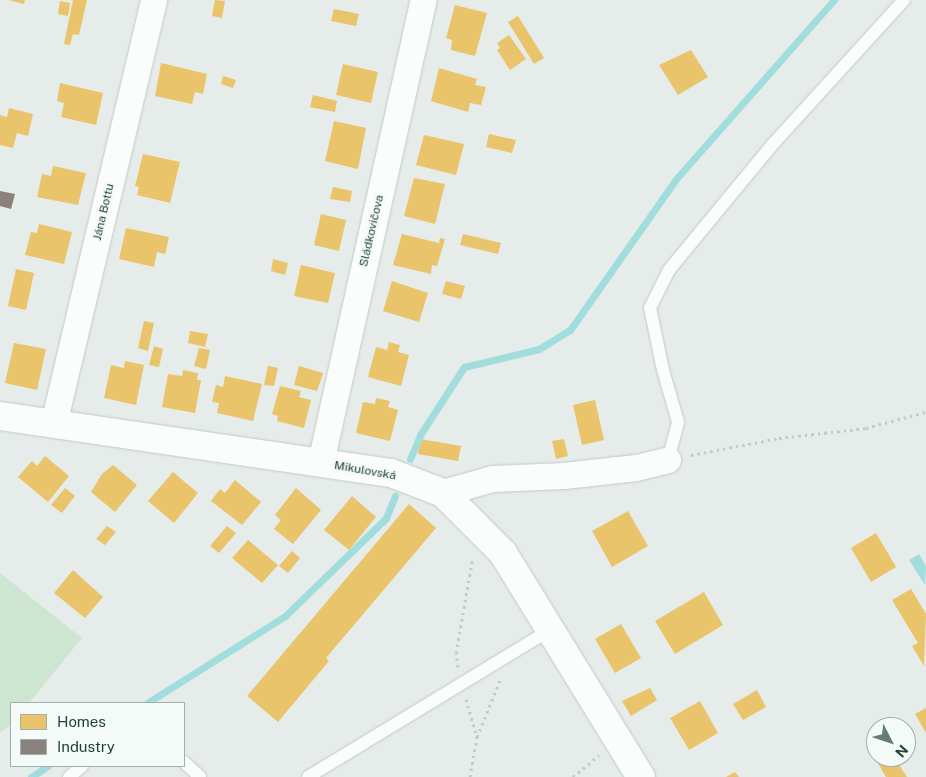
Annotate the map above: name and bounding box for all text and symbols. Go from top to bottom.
street label: Jána Bottu [90,182,118,242]
street label: Sládkovičova [357,194,387,268]
street label: Mikulovská [333,458,397,484]
legend [10,702,185,767]
text: Homes [57,713,106,730]
north arrow [866,717,916,767]
text: Industry [57,738,115,755]
text: N [892,742,911,761]

